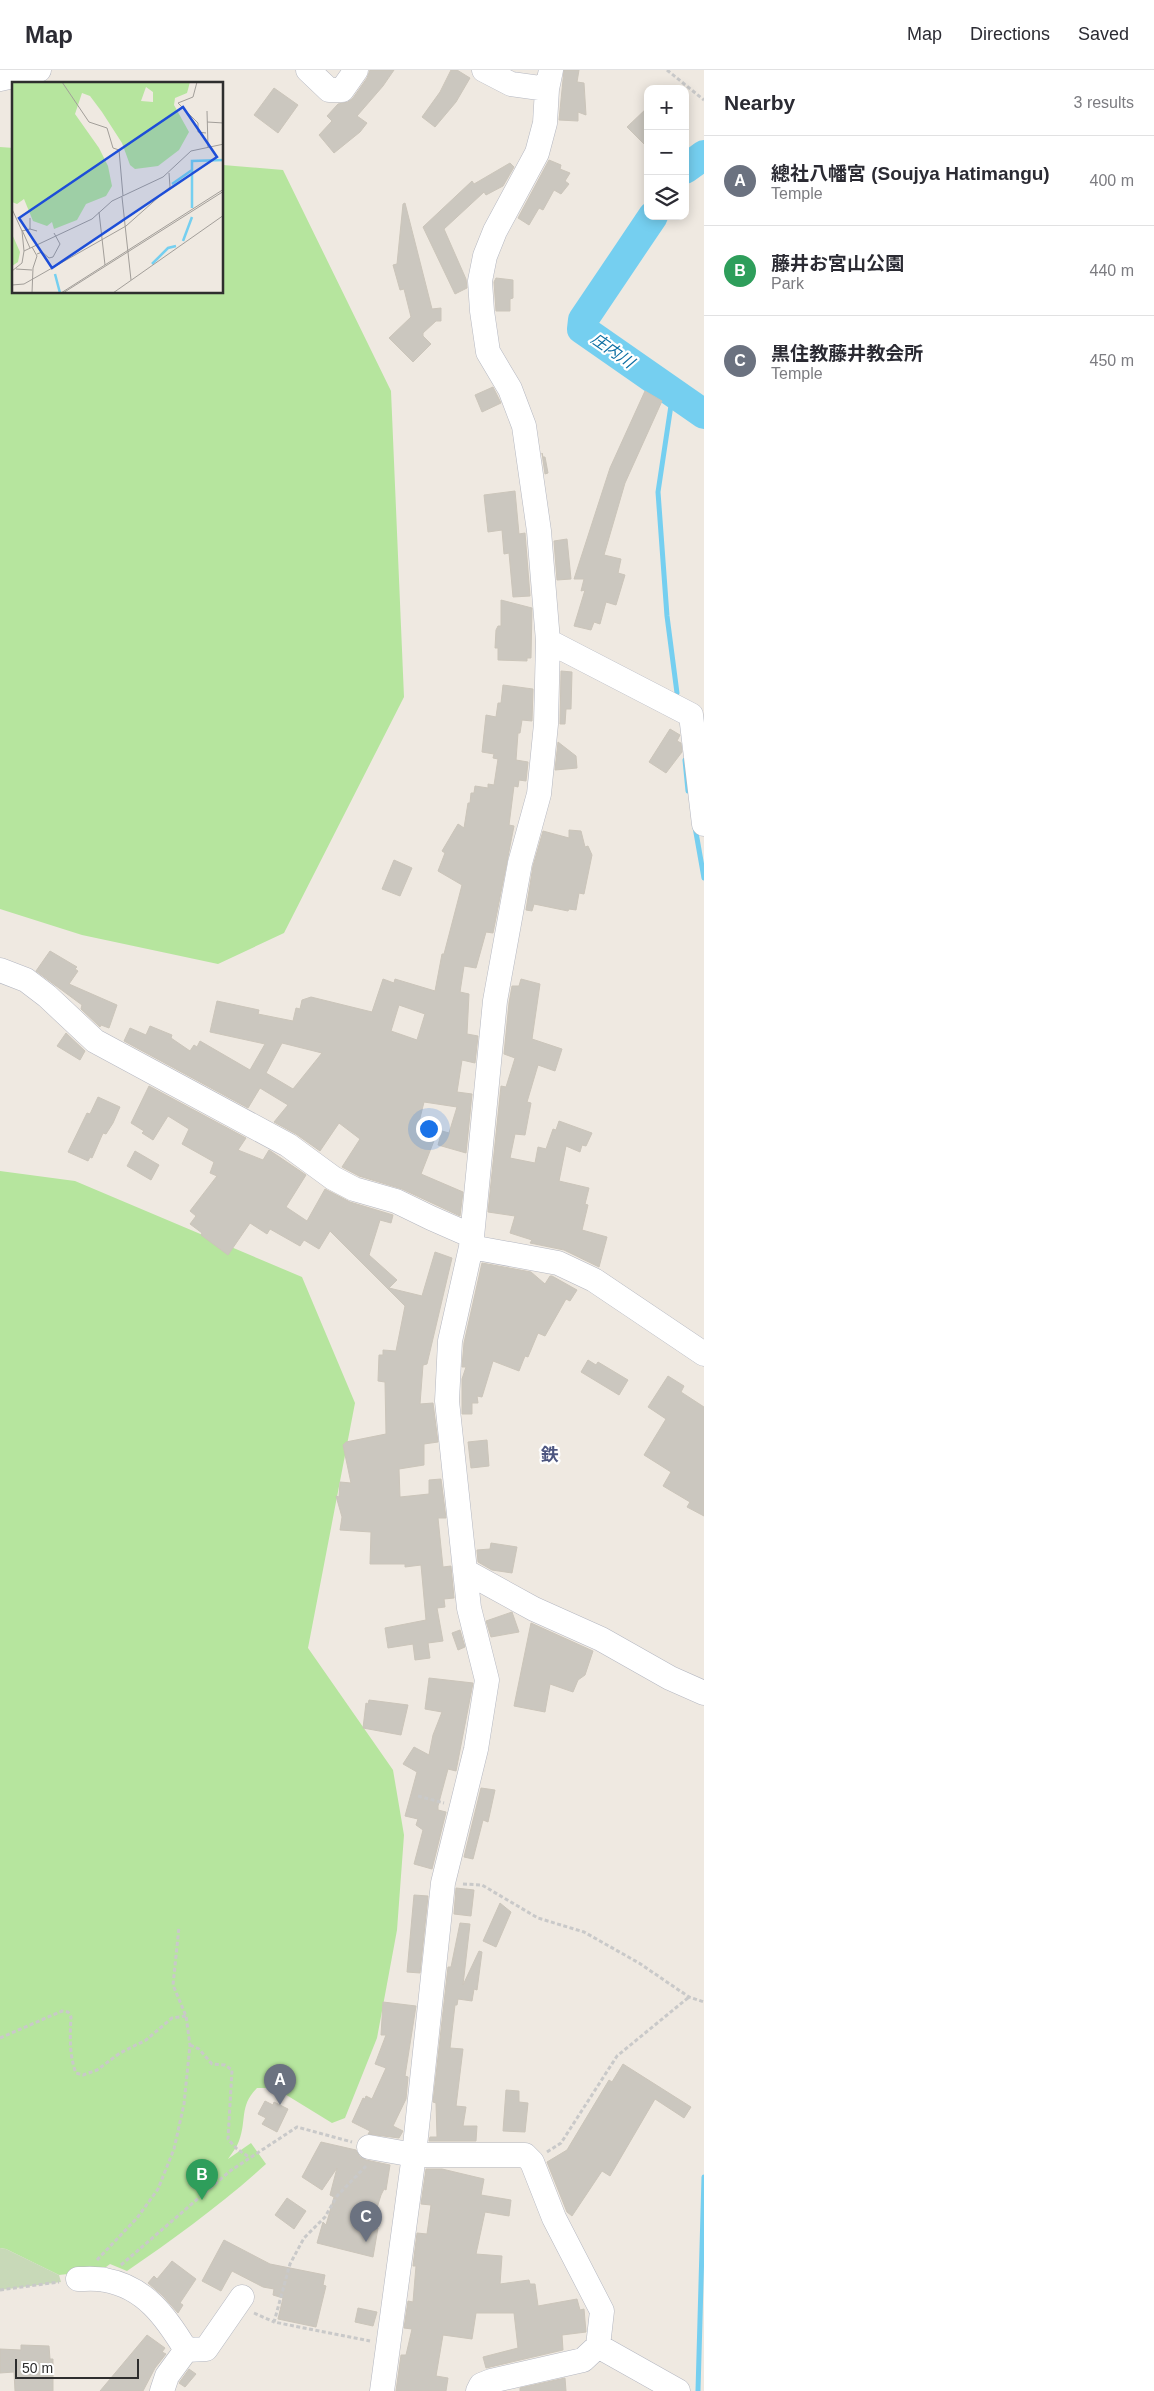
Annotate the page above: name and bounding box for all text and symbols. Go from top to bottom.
text: Map [25,21,73,48]
text: Map [907,24,942,44]
text: Directions [970,24,1050,44]
text: Saved [1078,24,1129,44]
inset map [12,82,224,294]
map controls [644,85,689,220]
button: + [644,85,689,130]
text: Nearby [724,91,795,114]
text: 3 results [1074,94,1134,111]
button: − [644,130,689,175]
text: 總社八幡宮 (Soujya Hatimangu) [771,163,1050,184]
text: A [734,172,746,189]
text: 400 m [1090,172,1134,189]
button: layers [644,175,689,220]
text: Temple [771,185,823,202]
text: 藤井お宮山公園 [771,253,904,274]
text: B [734,262,746,279]
text: 440 m [1090,262,1134,279]
text: Park [771,275,804,292]
water label: 庄内川 [588,330,639,372]
text: 黒住教藤井教会所 [771,343,923,364]
text: C [734,352,746,369]
text: 450 m [1090,352,1134,369]
text: Temple [771,365,823,382]
your location [416,1116,442,1142]
district label: 鉄 [540,1445,559,1465]
pin: A [264,2064,296,2105]
pin: B [186,2159,218,2200]
pin: C [350,2201,382,2242]
scale bar [15,2356,139,2379]
text: 50 m [22,2360,53,2376]

